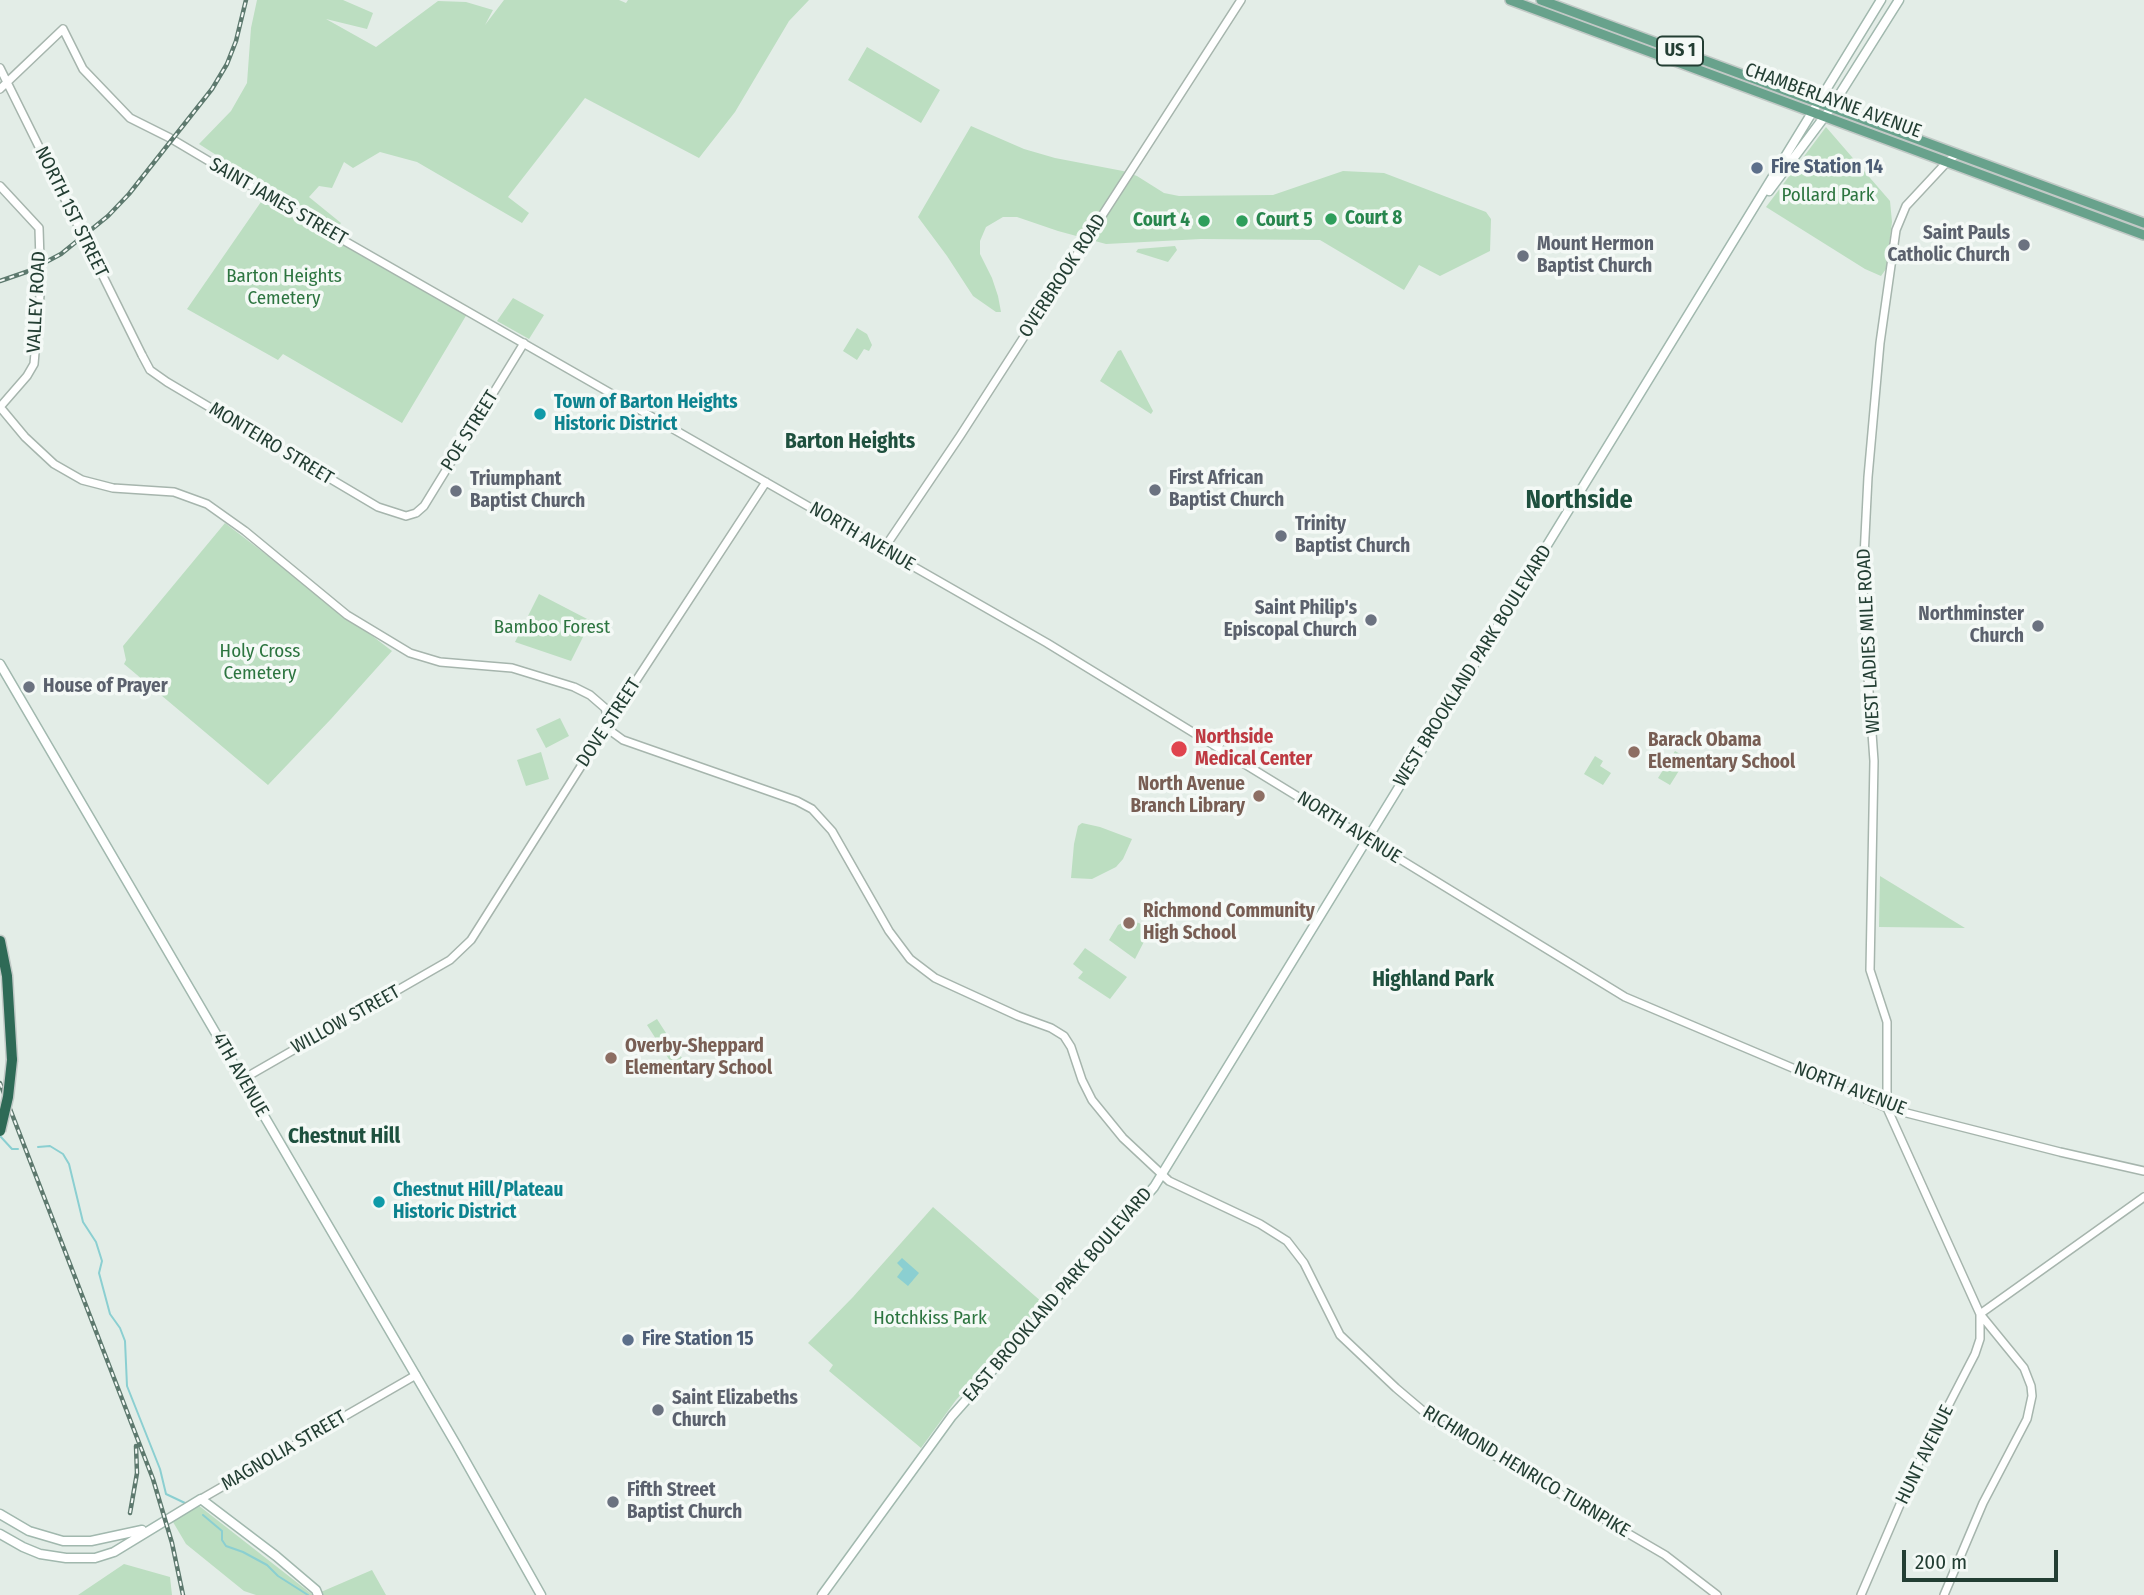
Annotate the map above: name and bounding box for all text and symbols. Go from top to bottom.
road number: US 1 [1657,36,1703,66]
street label: CHAMBERLAYNE AVENUE [1742,58,1924,144]
street label: NORTH 1ST STREET [29,143,113,281]
street label: SAINT JAMES STREET [205,153,351,251]
place label: Fire Station 14 [1771,157,1883,179]
marker: Fire Station 14 [1749,160,1765,176]
park label: Pollard Park [1781,185,1875,207]
place label: Court 8 [1345,208,1402,230]
street label: OVERBROOK ROAD [1015,210,1111,342]
place label: Court 4 [1133,210,1190,232]
place label: Court 5 [1256,210,1313,232]
marker: Court 8 [1323,211,1339,227]
marker: Court 4 [1196,213,1212,229]
marker: Court 5 [1234,213,1250,229]
place label: Saint Pauls Catholic Church [1887,223,2010,267]
place label: Mount Hermon Baptist Church [1537,234,1654,278]
marker: Saint Pauls Catholic Church [2016,237,2032,253]
marker: Mount Hermon Baptist Church [1515,248,1531,264]
street label: VALLEY ROAD [23,251,51,353]
park label: Barton Heights Cemetery [226,266,342,310]
street label: POE STREET [436,387,504,475]
place label: Town of Barton Heights Historic District [554,392,738,436]
street label: MONTEIRO STREET [205,398,337,490]
marker: Town of Barton Heights Historic District [532,406,548,422]
district label: Barton Heights [785,429,915,455]
place label: First African Baptist Church [1169,468,1284,512]
place label: Triumphant Baptist Church [470,469,585,513]
marker: First African Baptist Church [1147,482,1163,498]
marker: Triumphant Baptist Church [448,483,464,499]
district label: Northside [1525,485,1633,517]
street label: NORTH AVENUE [805,498,919,576]
place label: Trinity Baptist Church [1295,514,1410,558]
marker: Trinity Baptist Church [1273,528,1289,544]
street label: WEST BROOKLAND PARK BOULEVARD [1389,541,1557,791]
street label: WEST LADIES MILE ROAD [1853,548,1885,734]
place label: Saint Philip's Episcopal Church [1224,598,1357,642]
place label: Northminster Church [1918,604,2024,648]
marker: Saint Philip's Episcopal Church [1363,612,1379,628]
park label: Bamboo Forest [494,617,610,639]
marker: Northminster Church [2030,618,2046,634]
park label: Holy Cross Cemetery [220,641,300,685]
street label: DOVE STREET [572,675,646,771]
place label: House of Prayer [43,676,168,698]
marker: House of Prayer [21,679,37,695]
place label: Northside Medical Center [1195,727,1312,771]
place label: Barack Obama Elementary School [1648,730,1795,774]
marker: Northside Medical Center [1169,739,1189,759]
marker: Barack Obama Elementary School [1626,744,1642,760]
place label: North Avenue Branch Library [1130,774,1245,818]
street label: NORTH AVENUE [1293,787,1405,869]
marker: North Avenue Branch Library [1251,788,1267,804]
place label: Richmond Community High School [1143,901,1315,945]
marker: Richmond Community High School [1121,915,1137,931]
district label: Highland Park [1372,967,1494,993]
street label: WILLOW STREET [288,981,404,1059]
street label: 4TH AVENUE [207,1029,273,1121]
place label: Overby-Sheppard Elementary School [625,1036,772,1080]
marker: Overby-Sheppard Elementary School [603,1050,619,1066]
street label: NORTH AVENUE [1791,1057,1909,1121]
district label: Chestnut Hill [288,1124,400,1150]
place label: Chestnut Hill/Plateau Historic District [393,1180,563,1224]
street label: EAST BROOKLAND PARK BOULEVARD [959,1183,1157,1407]
marker: Chestnut Hill/Plateau Historic District [371,1194,387,1210]
park label: Hotchkiss Park [873,1308,987,1330]
place label: Fire Station 15 [642,1329,754,1351]
marker: Fire Station 15 [620,1332,636,1348]
place label: Saint Elizabeths Church [672,1388,798,1432]
street label: RICHMOND HENRICO TURNPIKE [1418,1401,1634,1543]
marker: Saint Elizabeths Church [650,1402,666,1418]
street label: HUNT AVENUE [1891,1402,1959,1508]
street label: MAGNOLIA STREET [218,1406,350,1496]
place label: Fifth Street Baptist Church [627,1480,742,1524]
marker: Fifth Street Baptist Church [605,1494,621,1510]
scale bar [1906,1536,2062,1580]
text: 200 m [1915,1549,1967,1575]

